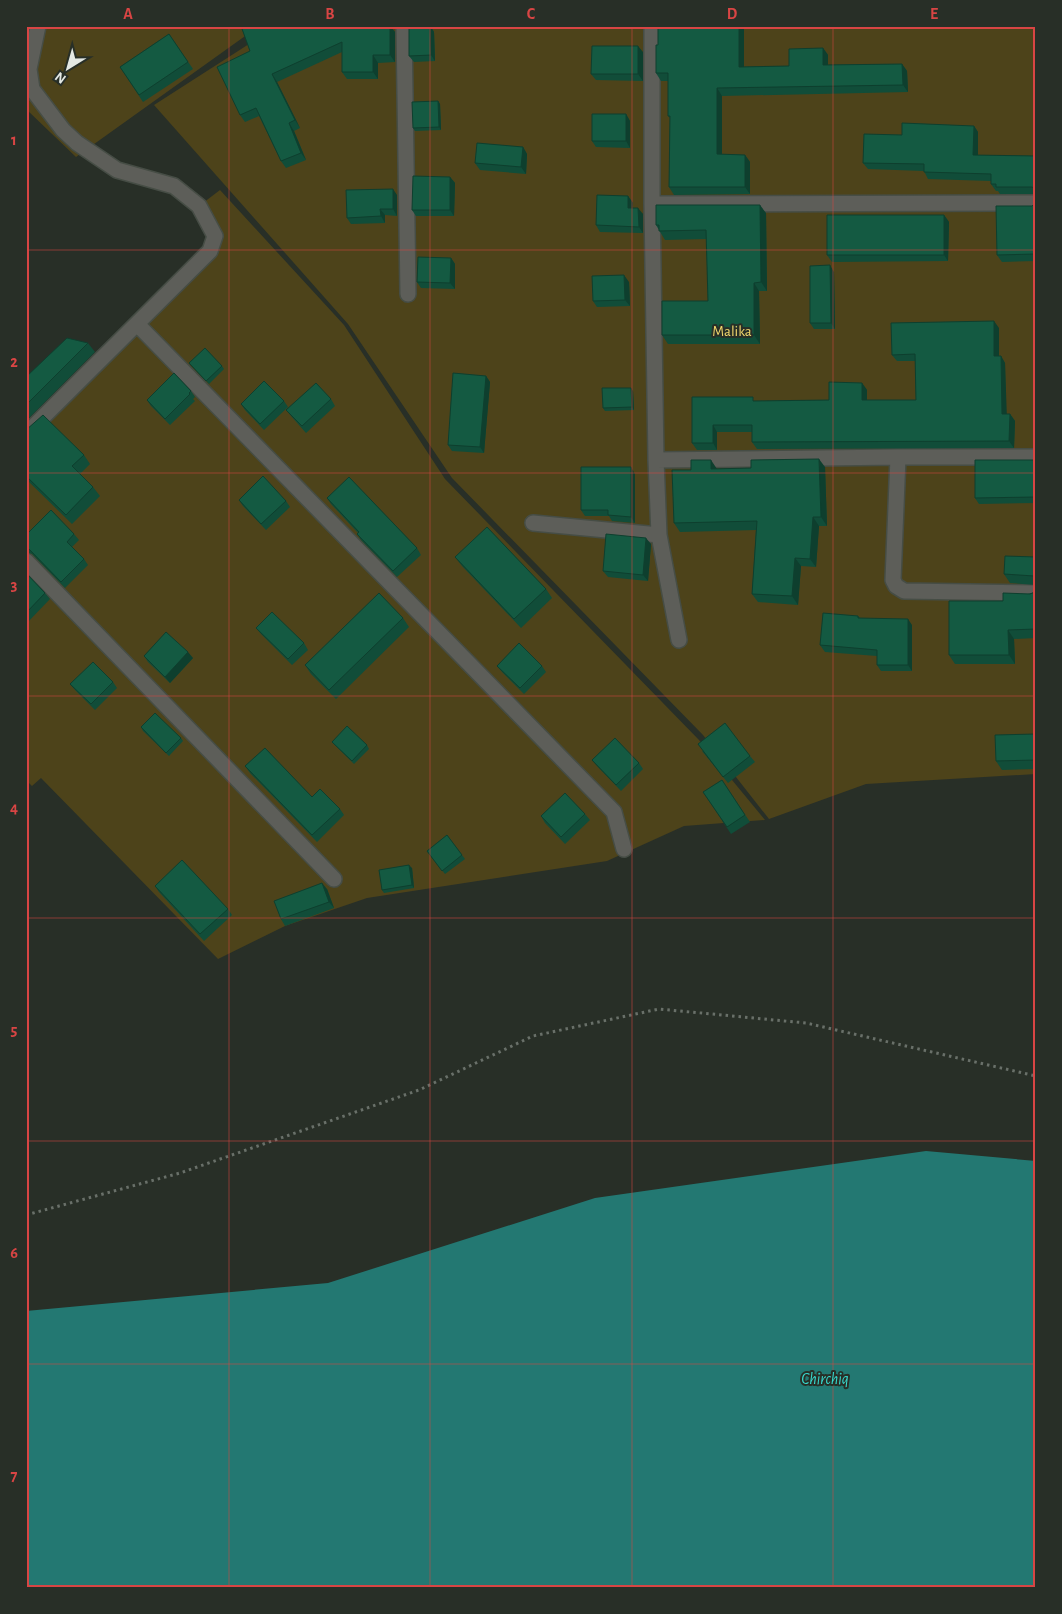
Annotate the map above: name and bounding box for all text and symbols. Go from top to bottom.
text: A [123,6,133,22]
text: B [325,6,335,22]
text: C [527,6,536,22]
text: D [727,6,738,22]
text: E [930,6,938,22]
north arrow [42,42,92,92]
text: N [53,69,69,86]
text: 1 [11,132,17,148]
park label: Malika [712,324,752,339]
text: 2 [10,354,18,370]
text: 3 [11,577,18,593]
text: 4 [10,800,18,816]
text: 5 [11,1022,18,1038]
text: 6 [10,1245,18,1261]
water label: Chirchiq [801,1371,849,1388]
text: 7 [11,1468,18,1484]

